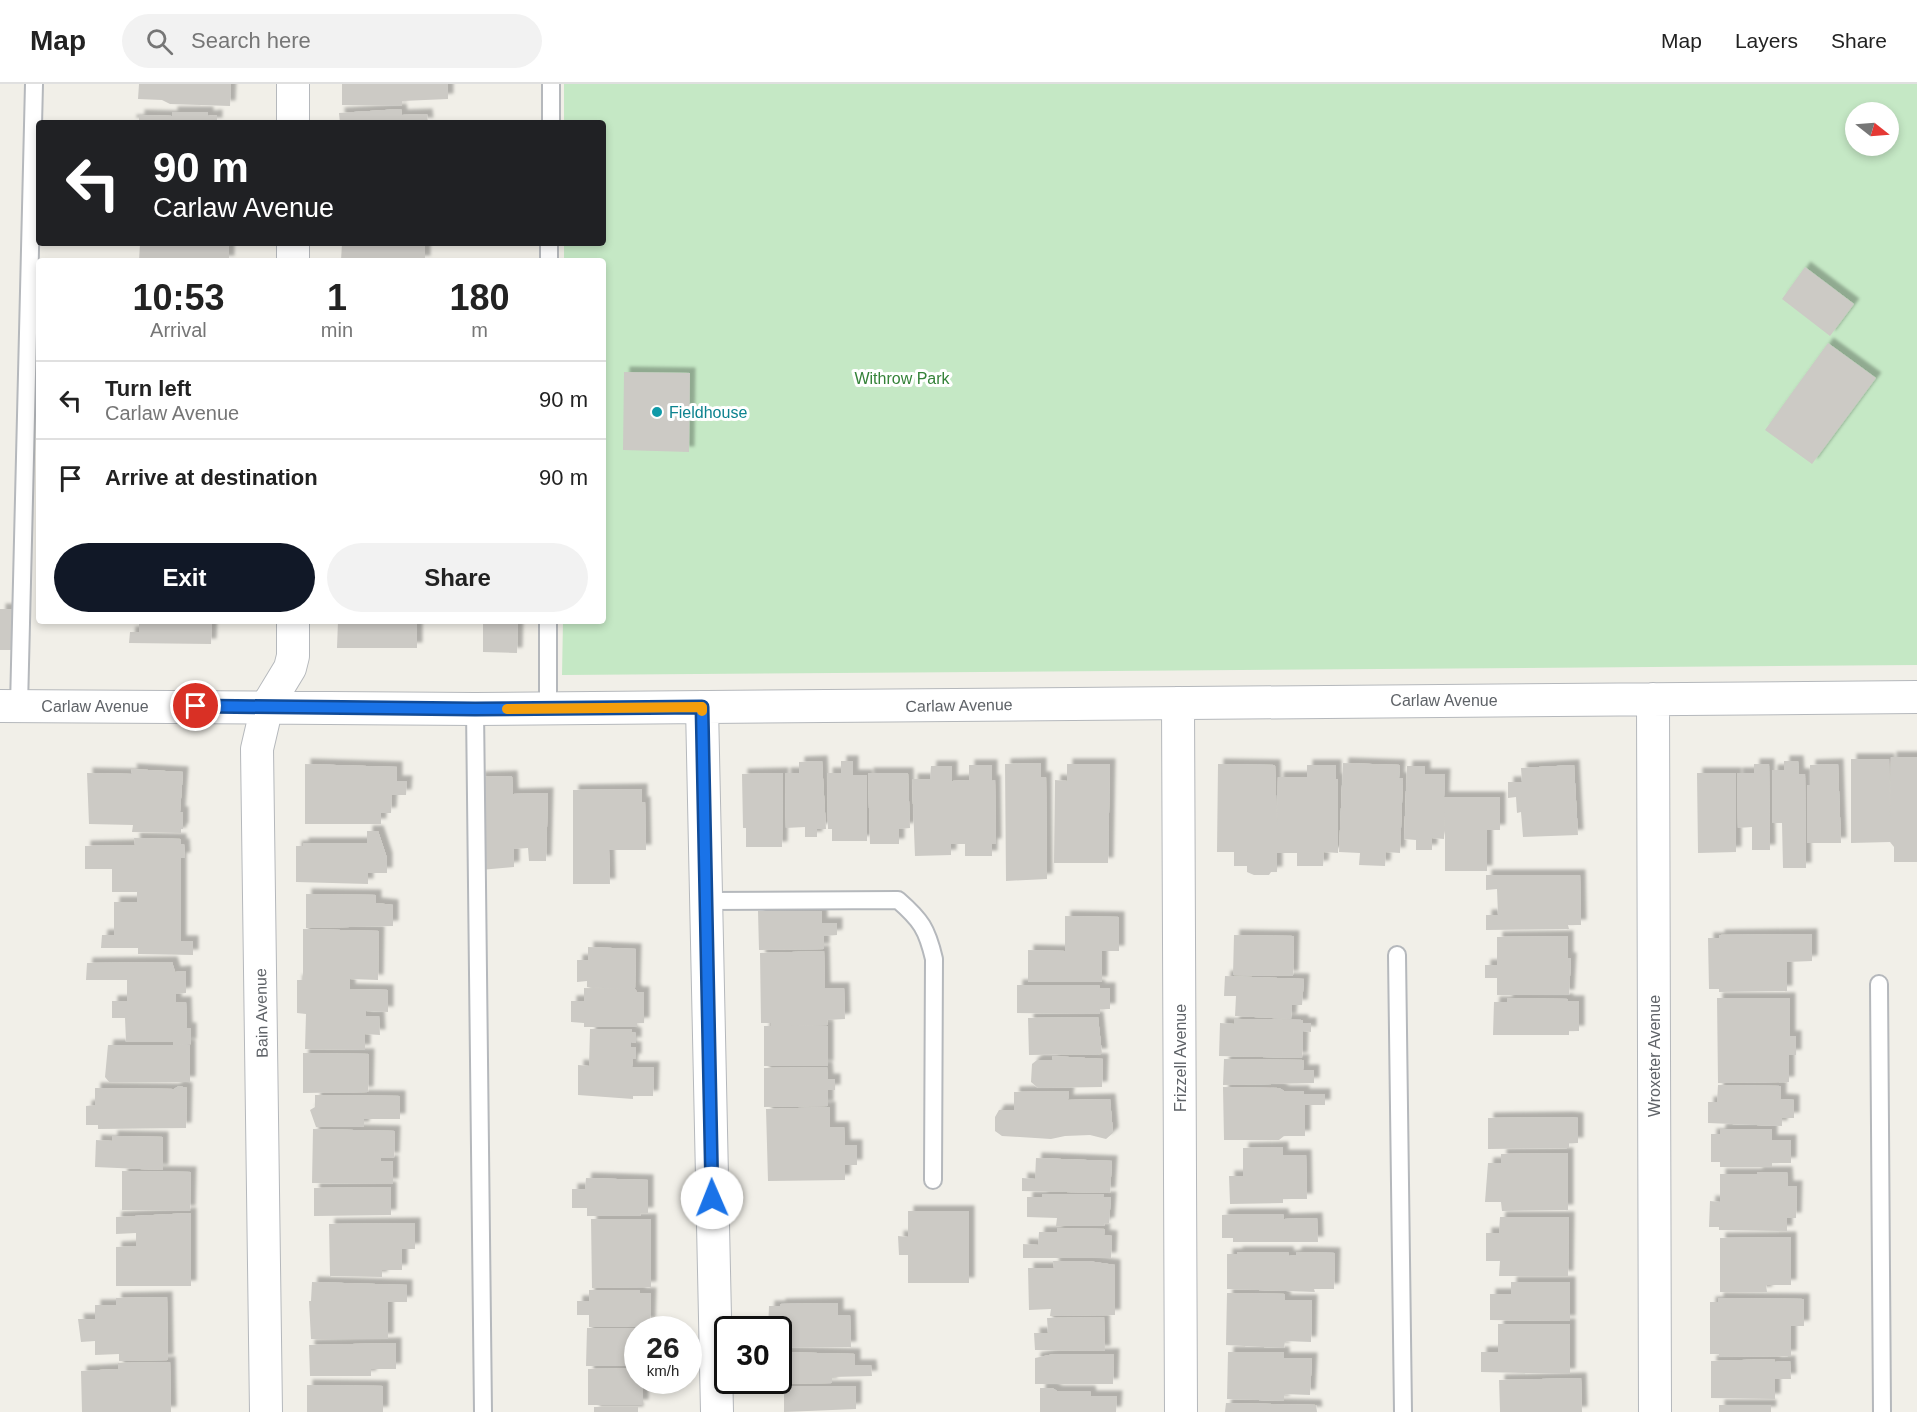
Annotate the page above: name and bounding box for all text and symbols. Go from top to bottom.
search box [122,14,542,68]
text: Map [30,25,86,56]
icon: search [143,25,176,58]
text: Search here [191,28,311,53]
text: Map [1661,29,1702,52]
text: Layers [1735,29,1798,52]
text: Share [1831,29,1887,52]
north arrow [1845,102,1899,156]
map controls [1845,102,1899,156]
icon: left [54,144,132,222]
text: 90 m [153,144,249,191]
text: Carlaw Avenue [153,193,334,223]
text: 10:53 [132,277,224,318]
text: 1 [327,277,347,318]
text: 180 [449,277,510,318]
text: Arrival [150,319,207,341]
text: min [321,319,353,341]
text: m [471,319,488,341]
park label: Withrow Park [854,370,951,387]
text: Turn left [105,376,191,401]
icon: left [54,384,87,417]
text: 90 m [539,387,588,412]
text: Carlaw Avenue [105,402,239,424]
place label: Fieldhouse [669,404,747,421]
marker: Fieldhouse [650,405,664,419]
icon: arrive [54,462,87,495]
text: Arrive at destination [105,465,318,490]
text: 90 m [539,465,588,490]
button: Exit [54,543,315,612]
button: Share [327,543,588,612]
pin [170,680,221,731]
icon: arrive [179,689,212,722]
street label: Carlaw Avenue [1390,692,1498,709]
street label: Carlaw Avenue [905,696,1013,715]
street label: Carlaw Avenue [41,698,149,715]
street label: Bain Avenue [252,968,271,1058]
street label: Wroxeter Avenue [1646,995,1663,1117]
street label: Frizzell Avenue [1172,1004,1189,1112]
position arrow [680,1166,744,1230]
speed limit sign: 30 [714,1316,792,1394]
text: 26 [646,1331,680,1364]
text: km/h [647,1362,679,1379]

